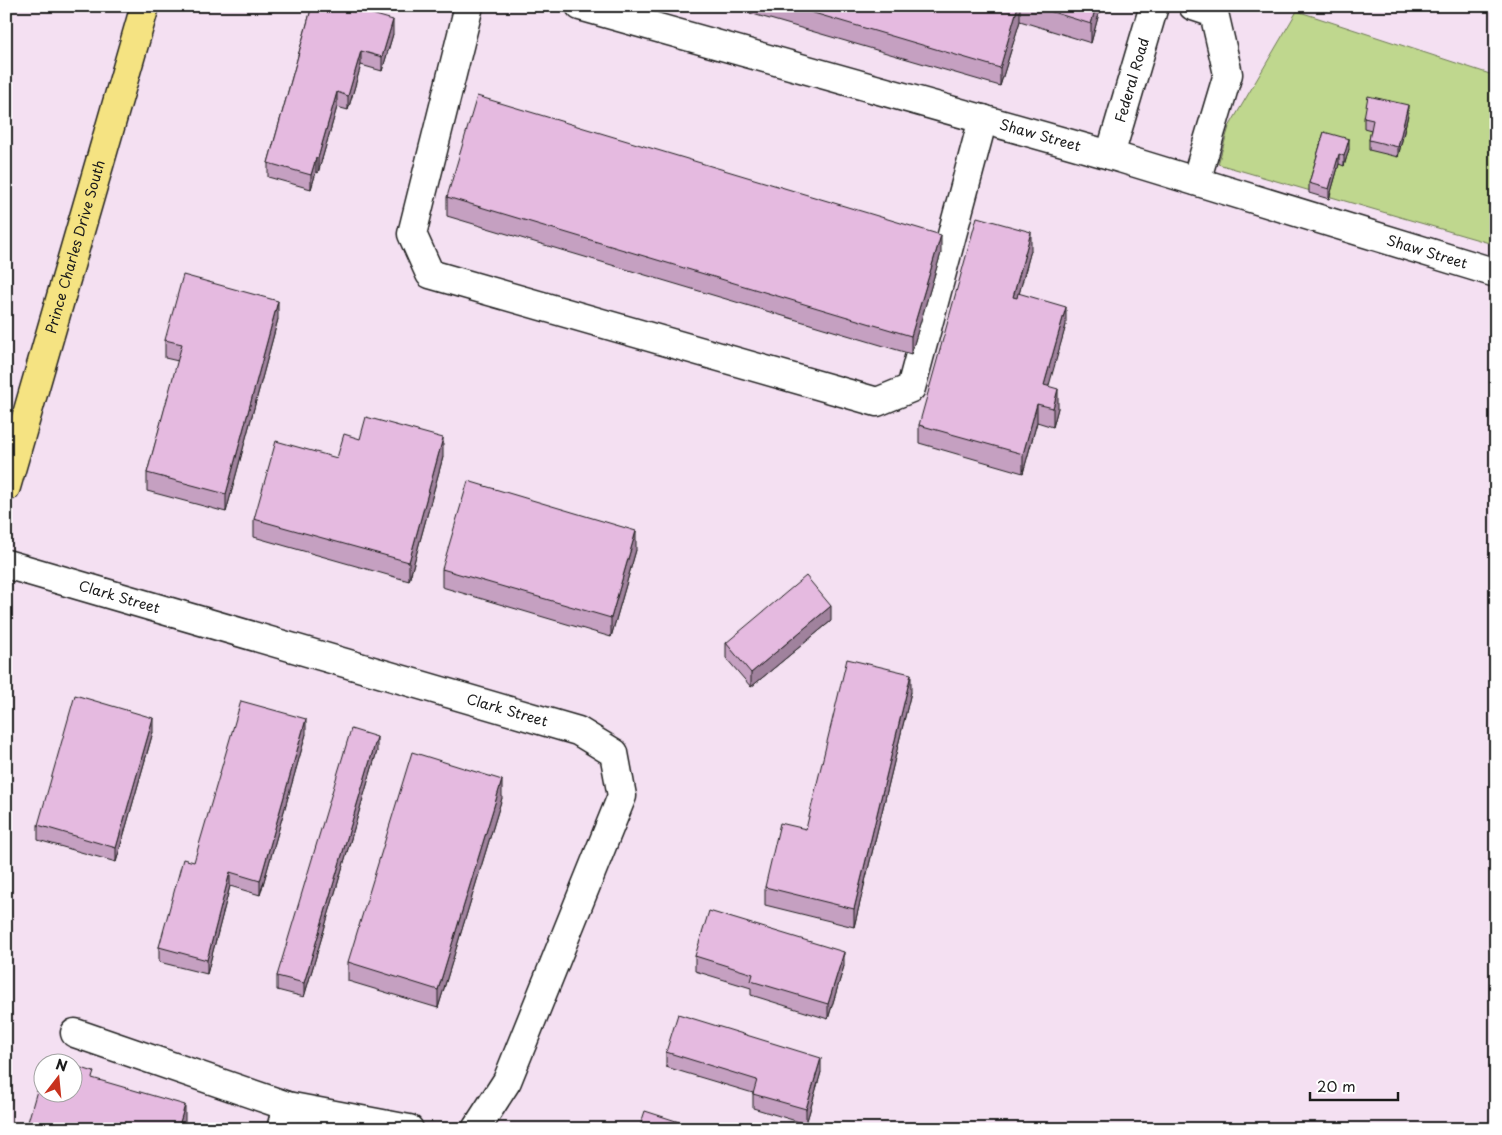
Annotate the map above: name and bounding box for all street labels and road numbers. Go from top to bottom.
street label: Federal Road [1109,35,1154,125]
street label: Shaw Street [997,113,1084,156]
street label: Prince Charles Drive South [40,157,110,336]
street label: Shaw Street [1384,229,1470,274]
street label: Clark Street [76,575,163,618]
street label: Clark Street [464,688,551,732]

